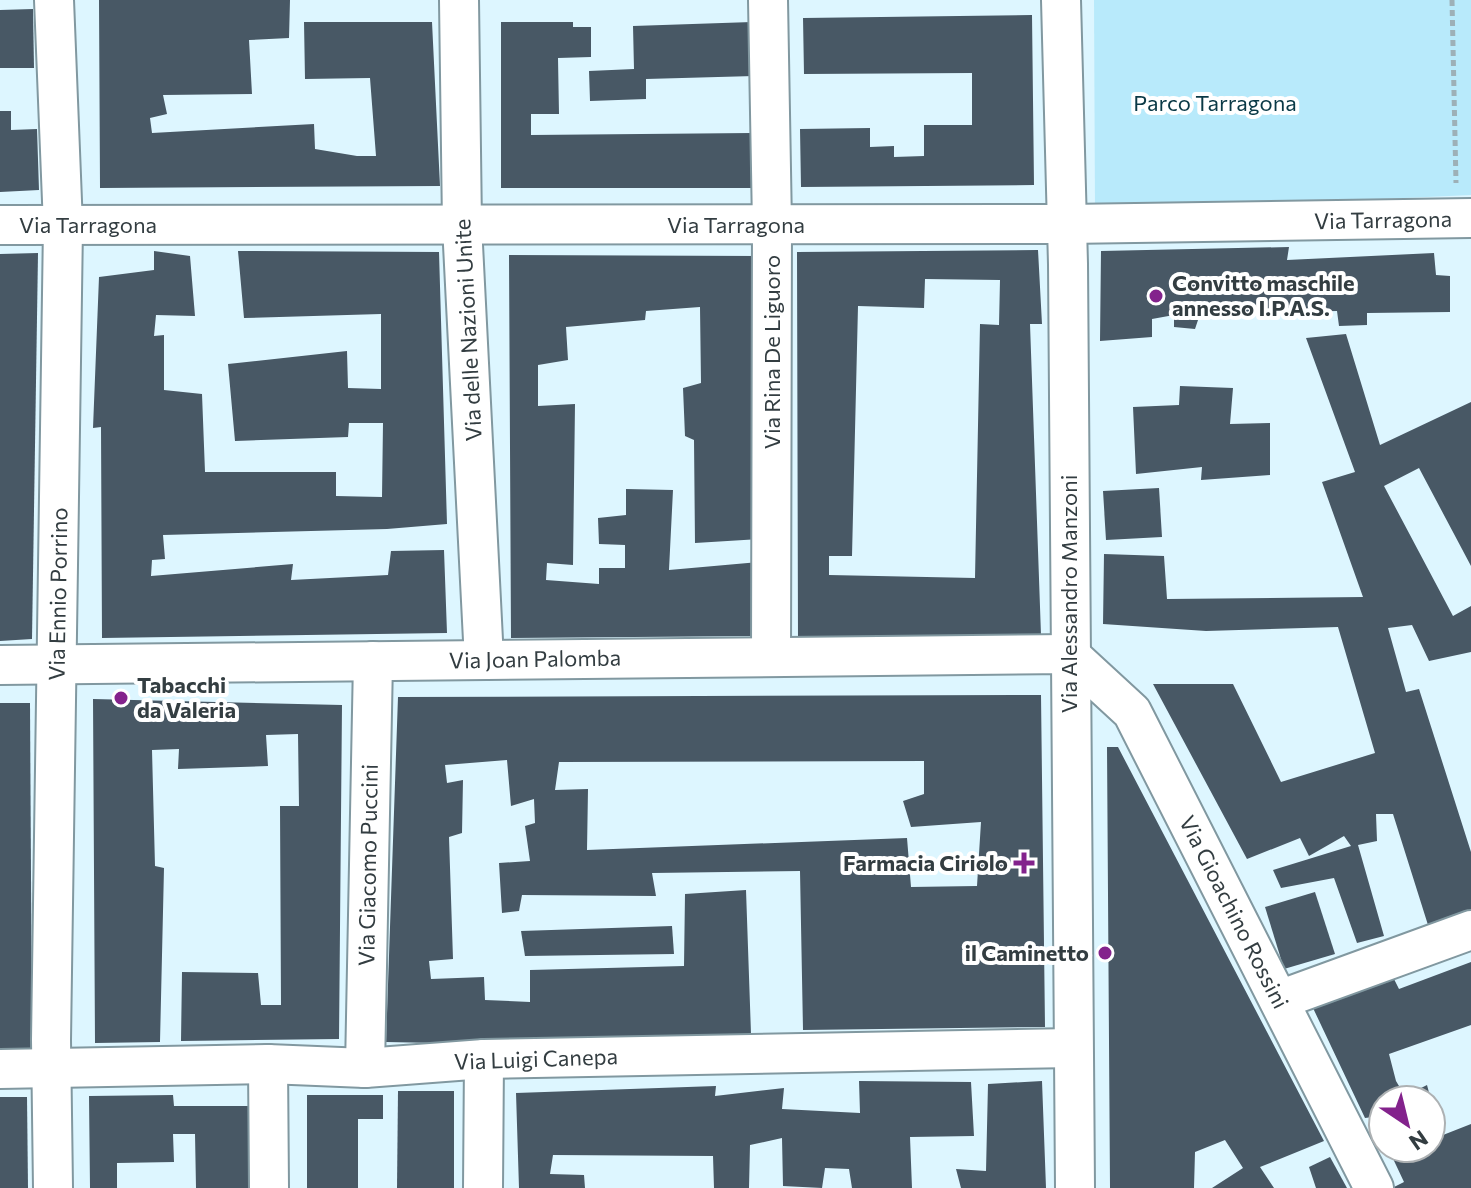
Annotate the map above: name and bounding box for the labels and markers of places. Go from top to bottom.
place label: Convitto maschile annesso I.P.A.S. [1172,269,1355,321]
marker: Convitto maschile annesso I.P.A.S. [1147,287,1165,305]
place label: Tabacchi da Valeria [137,671,236,723]
marker: Tabacchi da Valeria [112,689,130,707]
place label: Farmacia Ciriolo [843,849,1008,876]
marker: Farmacia Ciriolo [1015,854,1033,872]
place label: il Caminetto [965,939,1089,966]
marker: il Caminetto [1096,944,1114,962]

